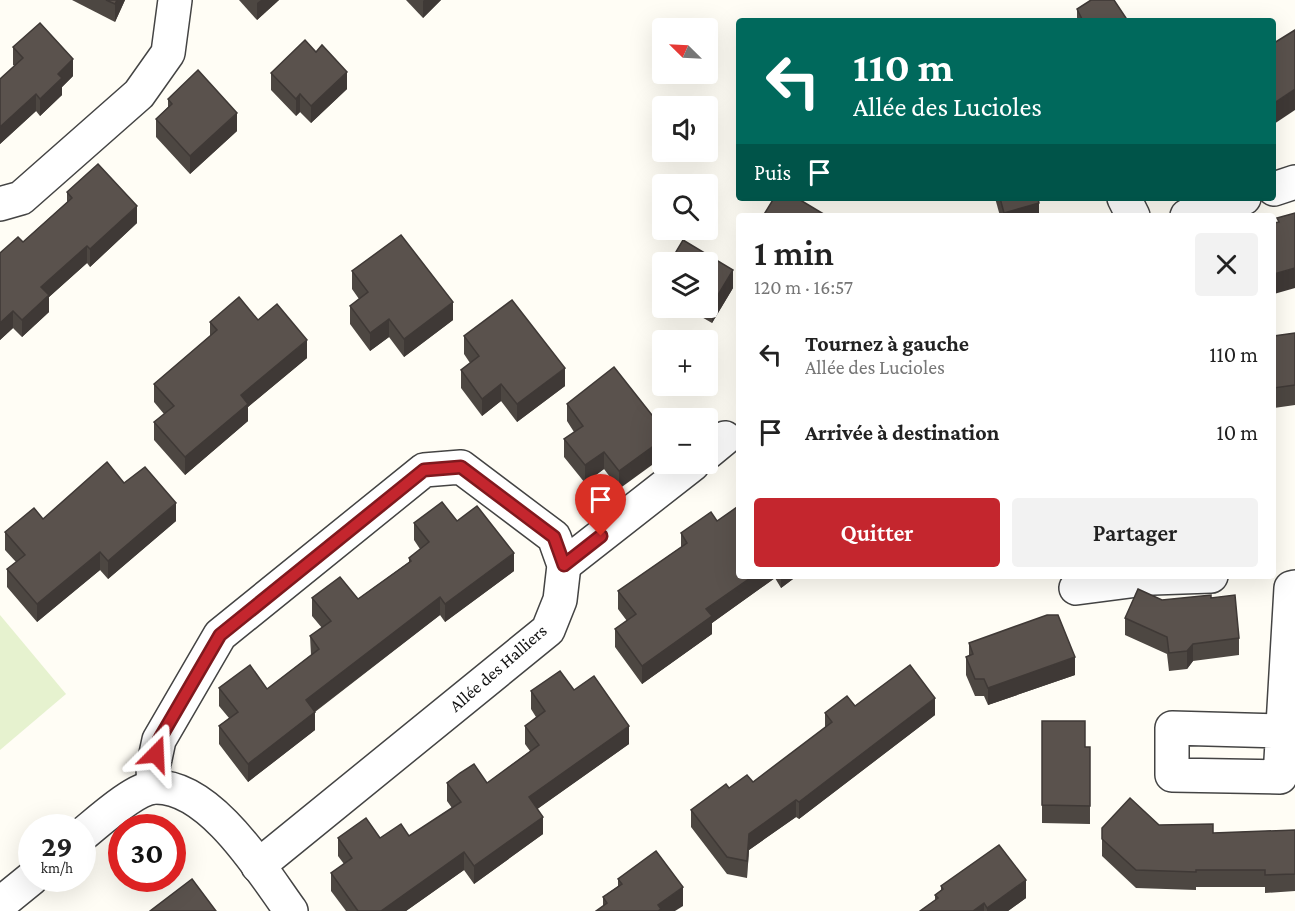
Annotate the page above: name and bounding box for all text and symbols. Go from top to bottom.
north arrow [652,18,718,84]
map controls [652,18,718,474]
icon: left [754,42,832,120]
text: 110 m [853,43,954,90]
text: Allée des Lucioles [853,92,1042,122]
button: sound [652,96,718,162]
icon: arrive [803,156,836,189]
text: Puis [754,160,791,185]
button: search [652,174,718,240]
text: 1 min [754,233,834,273]
button: close [1195,233,1258,296]
button: layers [652,252,718,318]
text: 120 m · 16:57 [754,276,853,298]
button: + [652,330,718,396]
text: Tournez à gauche [805,331,969,356]
icon: left [754,338,787,371]
text: 110 m [1209,342,1258,367]
text: Allée des Lucioles [805,356,945,378]
button: − [652,408,718,474]
icon: arrive [754,416,787,449]
text: Arrivée à destination [805,420,999,445]
text: 10 m [1216,420,1258,445]
pin [575,474,626,536]
icon: arrive [584,483,617,516]
button: Quitter [754,498,1000,567]
button: Partager [1012,498,1258,567]
street label: Allée des Halliers [445,620,551,716]
position arrow [124,722,188,786]
speed limit sign: 30 [108,814,186,892]
text: 29 [41,829,73,862]
text: km/h [41,860,73,876]

